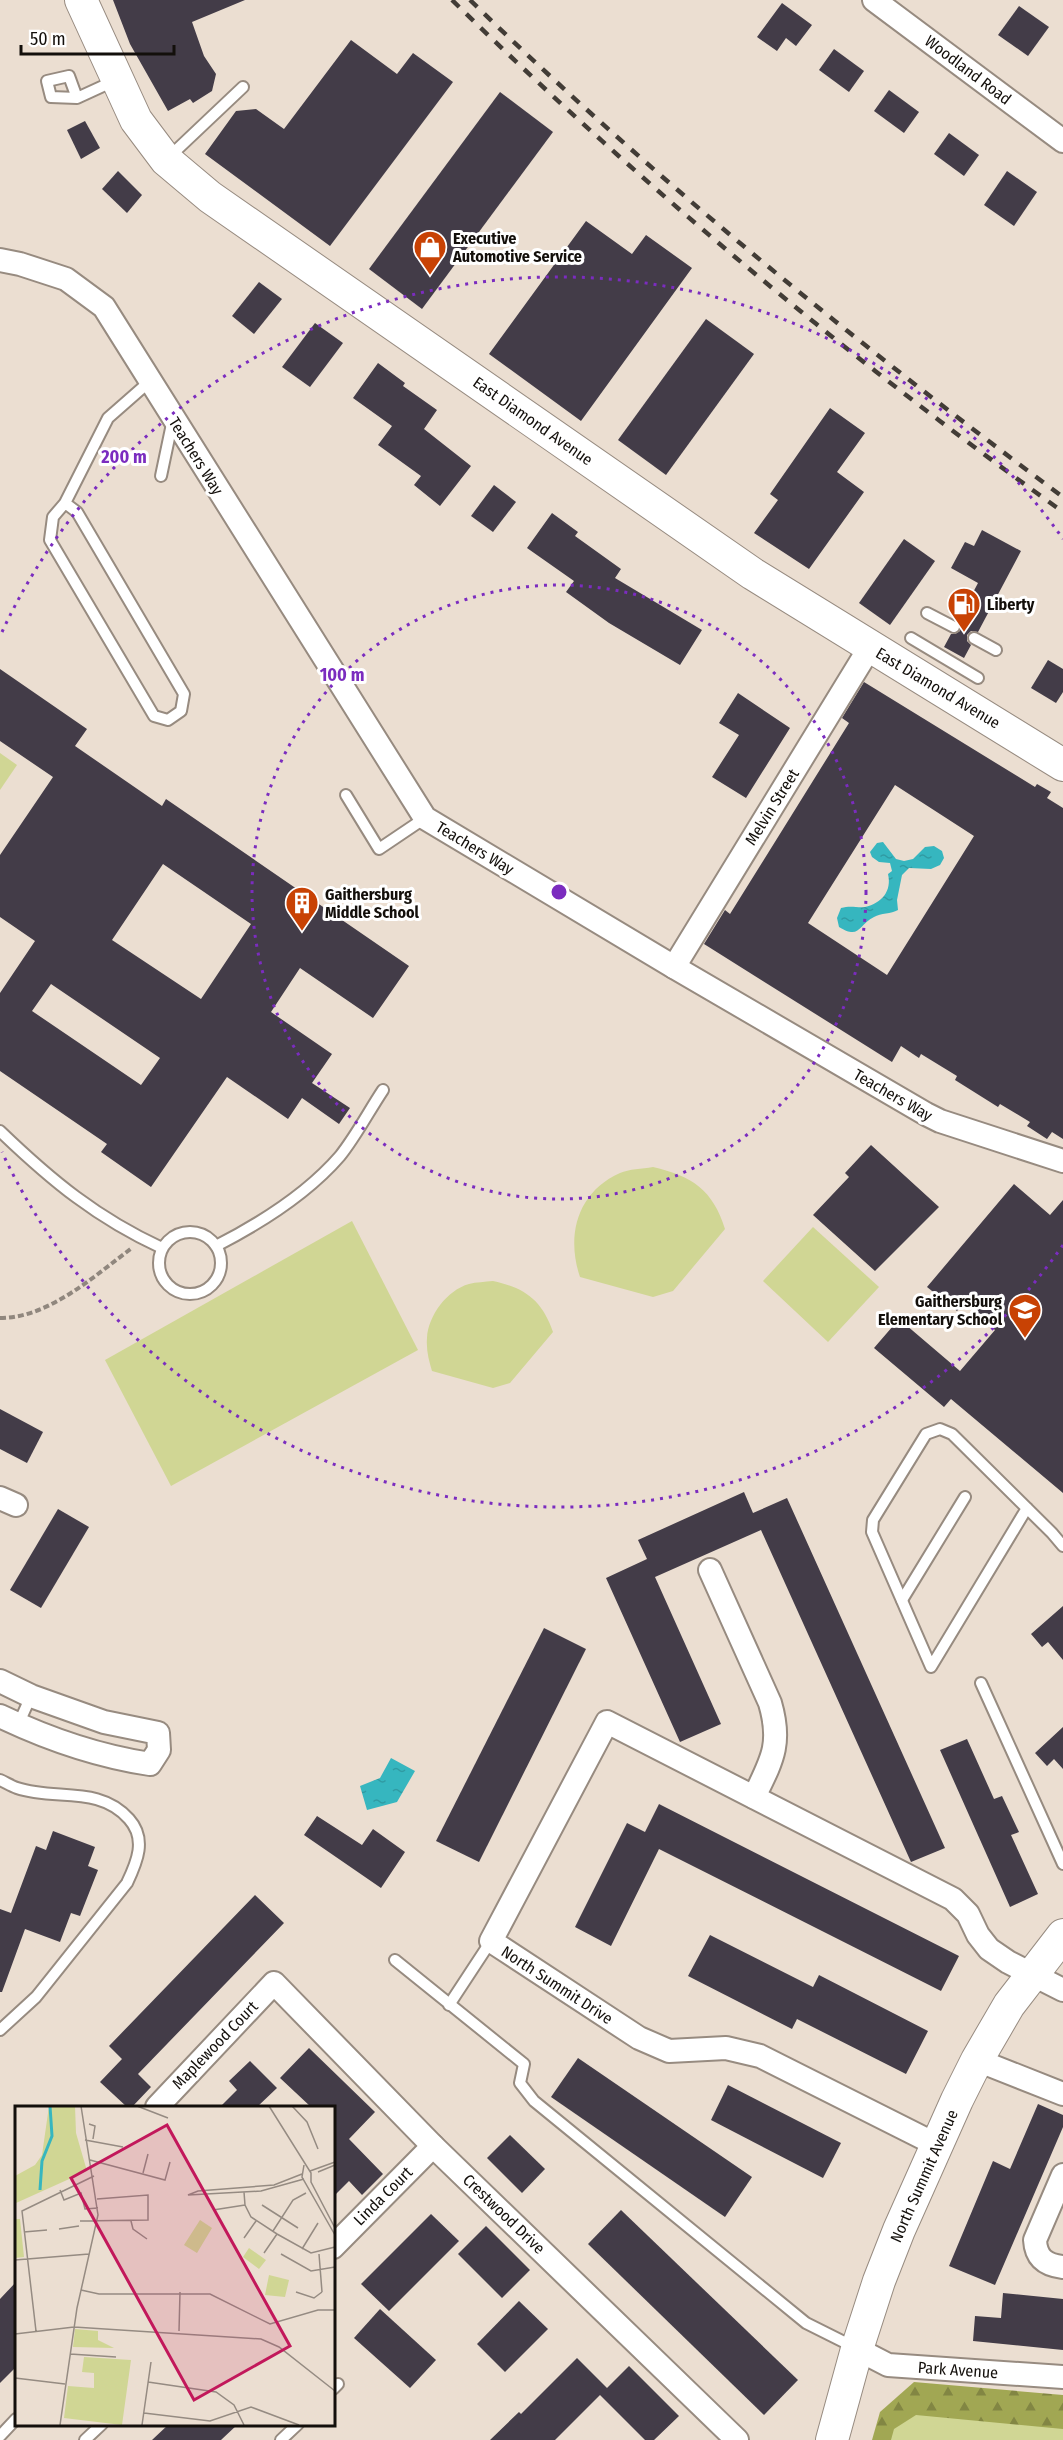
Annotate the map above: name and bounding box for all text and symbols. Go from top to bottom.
scale bar [21,18,174,56]
text: 50 m [30,28,66,50]
street label: Woodland Road [921,31,1015,109]
shop icon: Executive Automotive Service [412,229,448,276]
place label: Executive Automotive Service [452,229,582,266]
street label: East Diamond Avenue [470,373,597,469]
street label: Teachers Way [165,414,228,499]
text: 200 m [100,446,147,468]
fuel station icon: Liberty [946,586,982,633]
place label: Liberty [987,595,1035,614]
street label: East Diamond Avenue [872,643,1004,733]
text: 100 m [320,664,364,686]
street label: Melvin Street [741,765,803,849]
street label: Teachers Way [433,817,518,879]
centre of rings [549,882,569,902]
building icon: Gaithersburg Middle School [284,885,320,932]
place label: Gaithersburg Middle School [325,885,420,922]
street label: Teachers Way [850,1065,936,1126]
place label: Gaithersburg Elementary School [878,1292,1003,1329]
school or university icon: Gaithersburg Elementary School [1007,1292,1043,1339]
street label: North Summit Drive [498,1942,616,2028]
street label: Maplewood Court [168,1997,262,2093]
inset map [15,2106,334,2425]
street label: North Summit Avenue [886,2107,962,2245]
street label: Linda Court [350,2162,417,2229]
street label: Crestwood Drive [459,2170,549,2258]
street label: Park Avenue [917,2358,999,2382]

